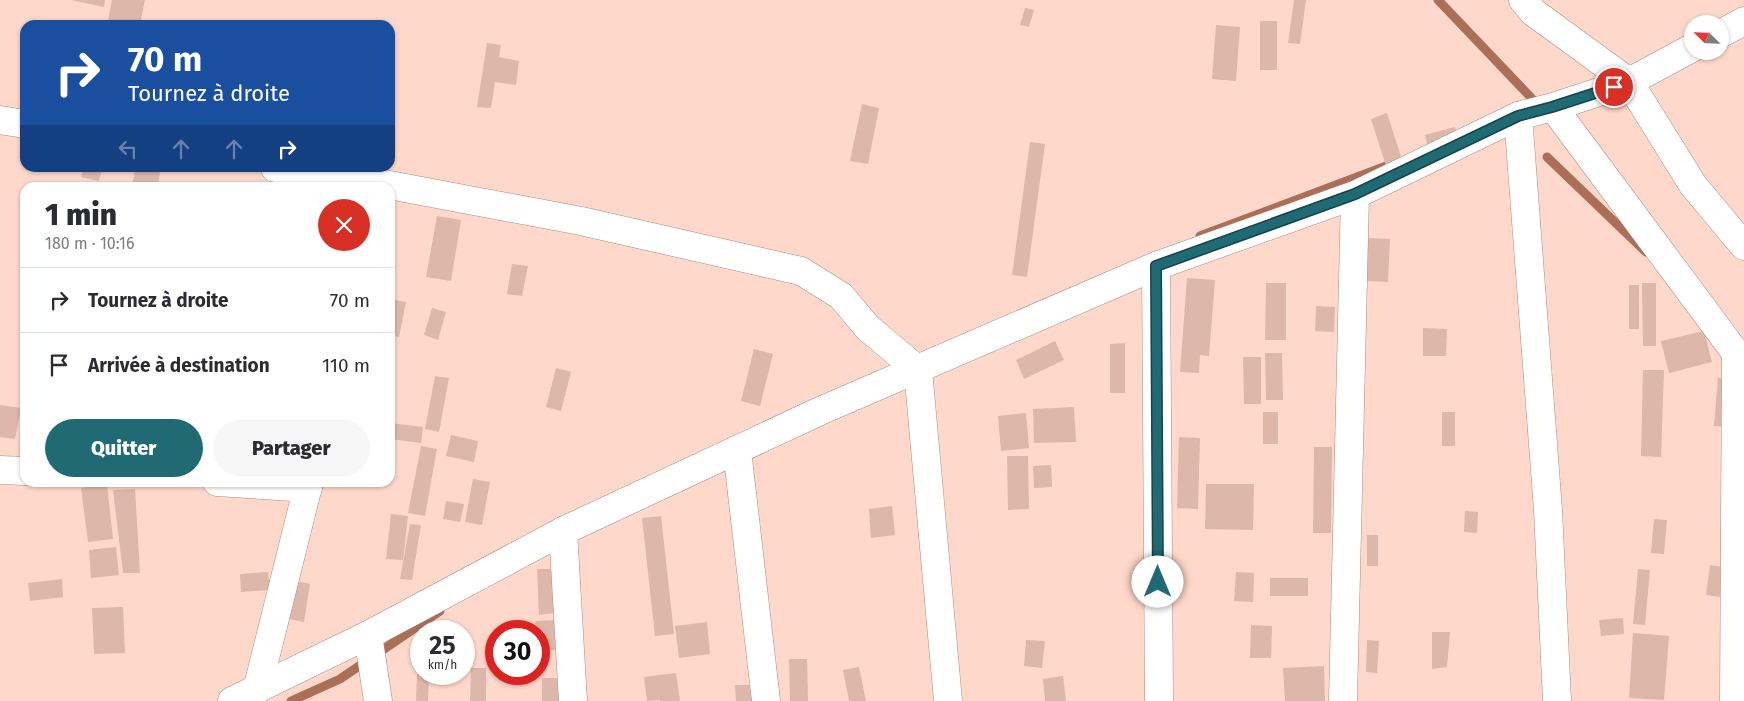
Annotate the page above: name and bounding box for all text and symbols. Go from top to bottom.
north arrow [1684,15,1729,60]
map controls [1684,15,1729,60]
text: 70 m [128,38,202,80]
icon: right [45,40,110,105]
pin [1593,66,1635,108]
icon: arrive [1600,73,1628,101]
text: Tournez à droite [128,80,290,107]
icon: left [114,135,142,163]
icon: ahead [167,135,195,163]
icon: ahead [220,135,248,163]
icon: right [273,135,301,163]
text: 1 min [45,197,117,233]
button: close [318,199,370,251]
text: 180 m · 10:16 [45,234,134,253]
icon: right [45,286,73,314]
text: Tournez à droite [88,289,229,312]
text: 70 m [330,289,370,312]
icon: arrive [45,351,73,379]
text: Arrivée à destination [88,354,270,377]
text: 110 m [322,354,370,377]
button: Quitter [45,419,203,477]
button: Partager [213,419,370,477]
position arrow [1131,555,1183,607]
speed limit sign: 30 [485,620,550,685]
text: 25 [429,631,456,661]
text: km/h [428,658,457,672]

